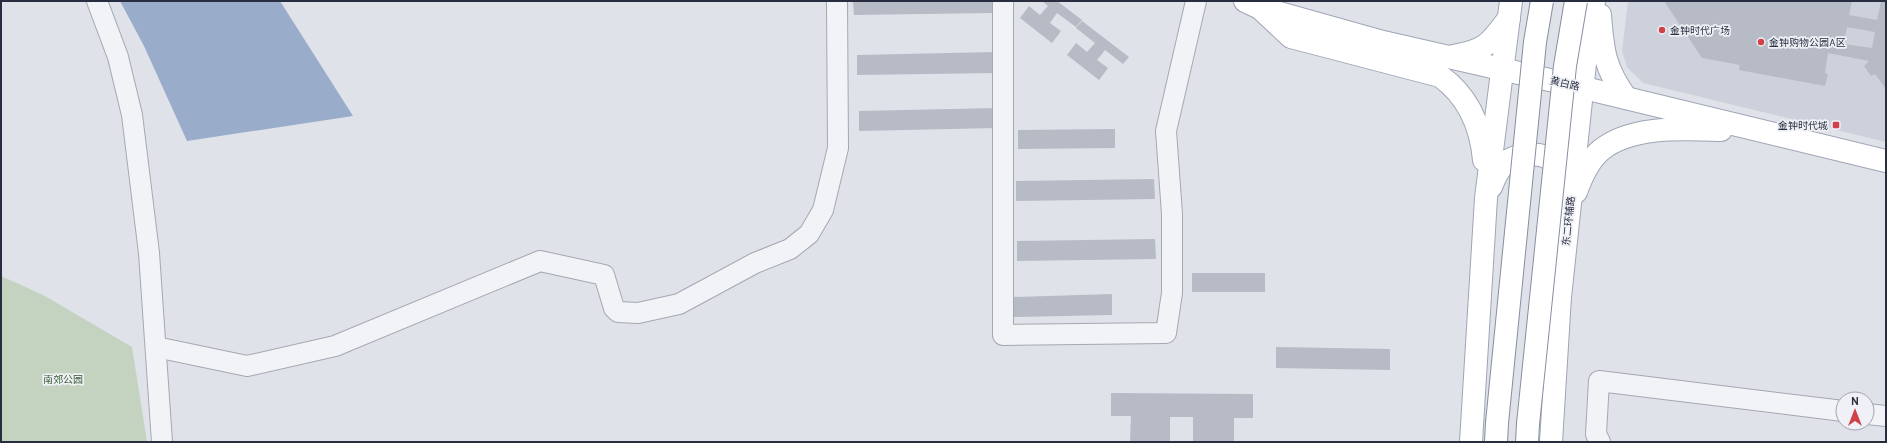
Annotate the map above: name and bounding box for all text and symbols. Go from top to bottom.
marker: 金钟时代广场 [1657,25,1667,35]
place label: 金钟时代广场 [1670,25,1730,38]
marker: 金钟购物公园A区 [1756,37,1766,47]
place label: 金钟购物公园A区 [1769,37,1846,50]
street label: 黄白路 [1549,75,1581,94]
place label: 金钟时代城 [1778,120,1828,133]
marker: 金钟时代城 [1831,120,1841,130]
street label: 东二环辅路 [1560,196,1579,247]
park label: 南郊公园 [43,374,83,387]
north arrow [1835,391,1875,431]
text: N [1851,395,1859,409]

